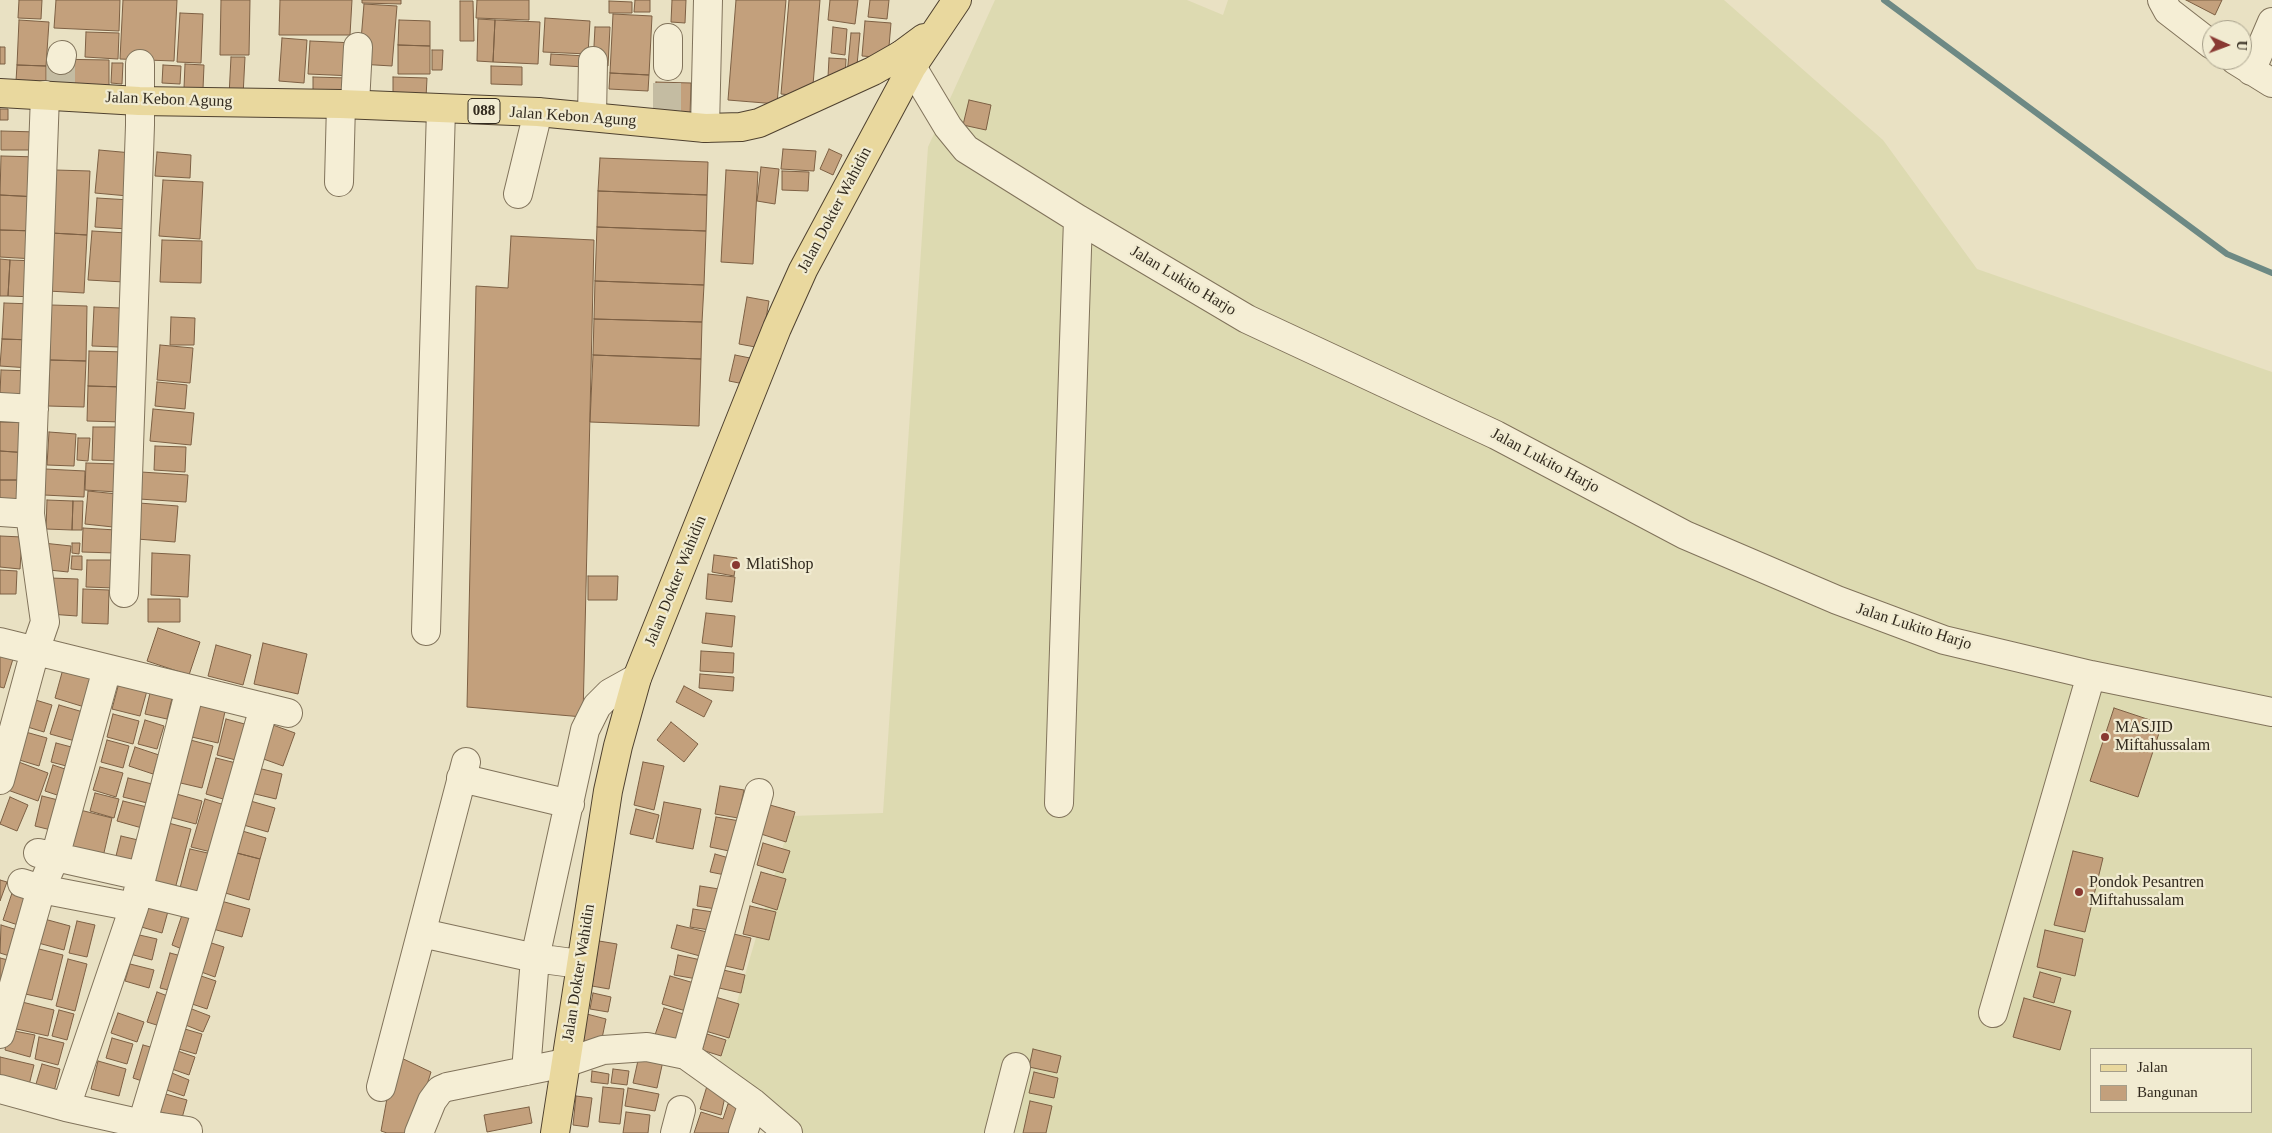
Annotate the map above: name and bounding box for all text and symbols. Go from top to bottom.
north arrow [2202,20,2252,70]
text: U [2234,40,2249,51]
street label: Jalan Kebon Agung [105,88,233,112]
road number: 088 [468,98,500,124]
street label: Jalan Kebon Agung [509,103,637,131]
street label: Jalan Dokter Wahidin [794,144,876,276]
street label: Jalan Lukito Harjo [1127,242,1239,320]
street label: Jalan Lukito Harjo [1488,424,1602,498]
street label: Jalan Dokter Wahidin [641,513,711,649]
place label: MlatiShop [746,555,814,575]
marker: MlatiShop [730,559,742,571]
street label: Jalan Lukito Harjo [1854,599,1974,655]
place label: MASJID Miftahussalam [2115,718,2210,756]
marker: MASJID Miftahussalam [2099,731,2111,743]
place label: Pondok Pesantren Miftahussalam [2089,873,2204,911]
marker: Pondok Pesantren Miftahussalam [2073,886,2085,898]
street label: Jalan Dokter Wahidin [559,903,599,1043]
legend [2090,1048,2252,1113]
text: Jalan [2137,1059,2168,1075]
text: Bangunan [2137,1084,2198,1100]

